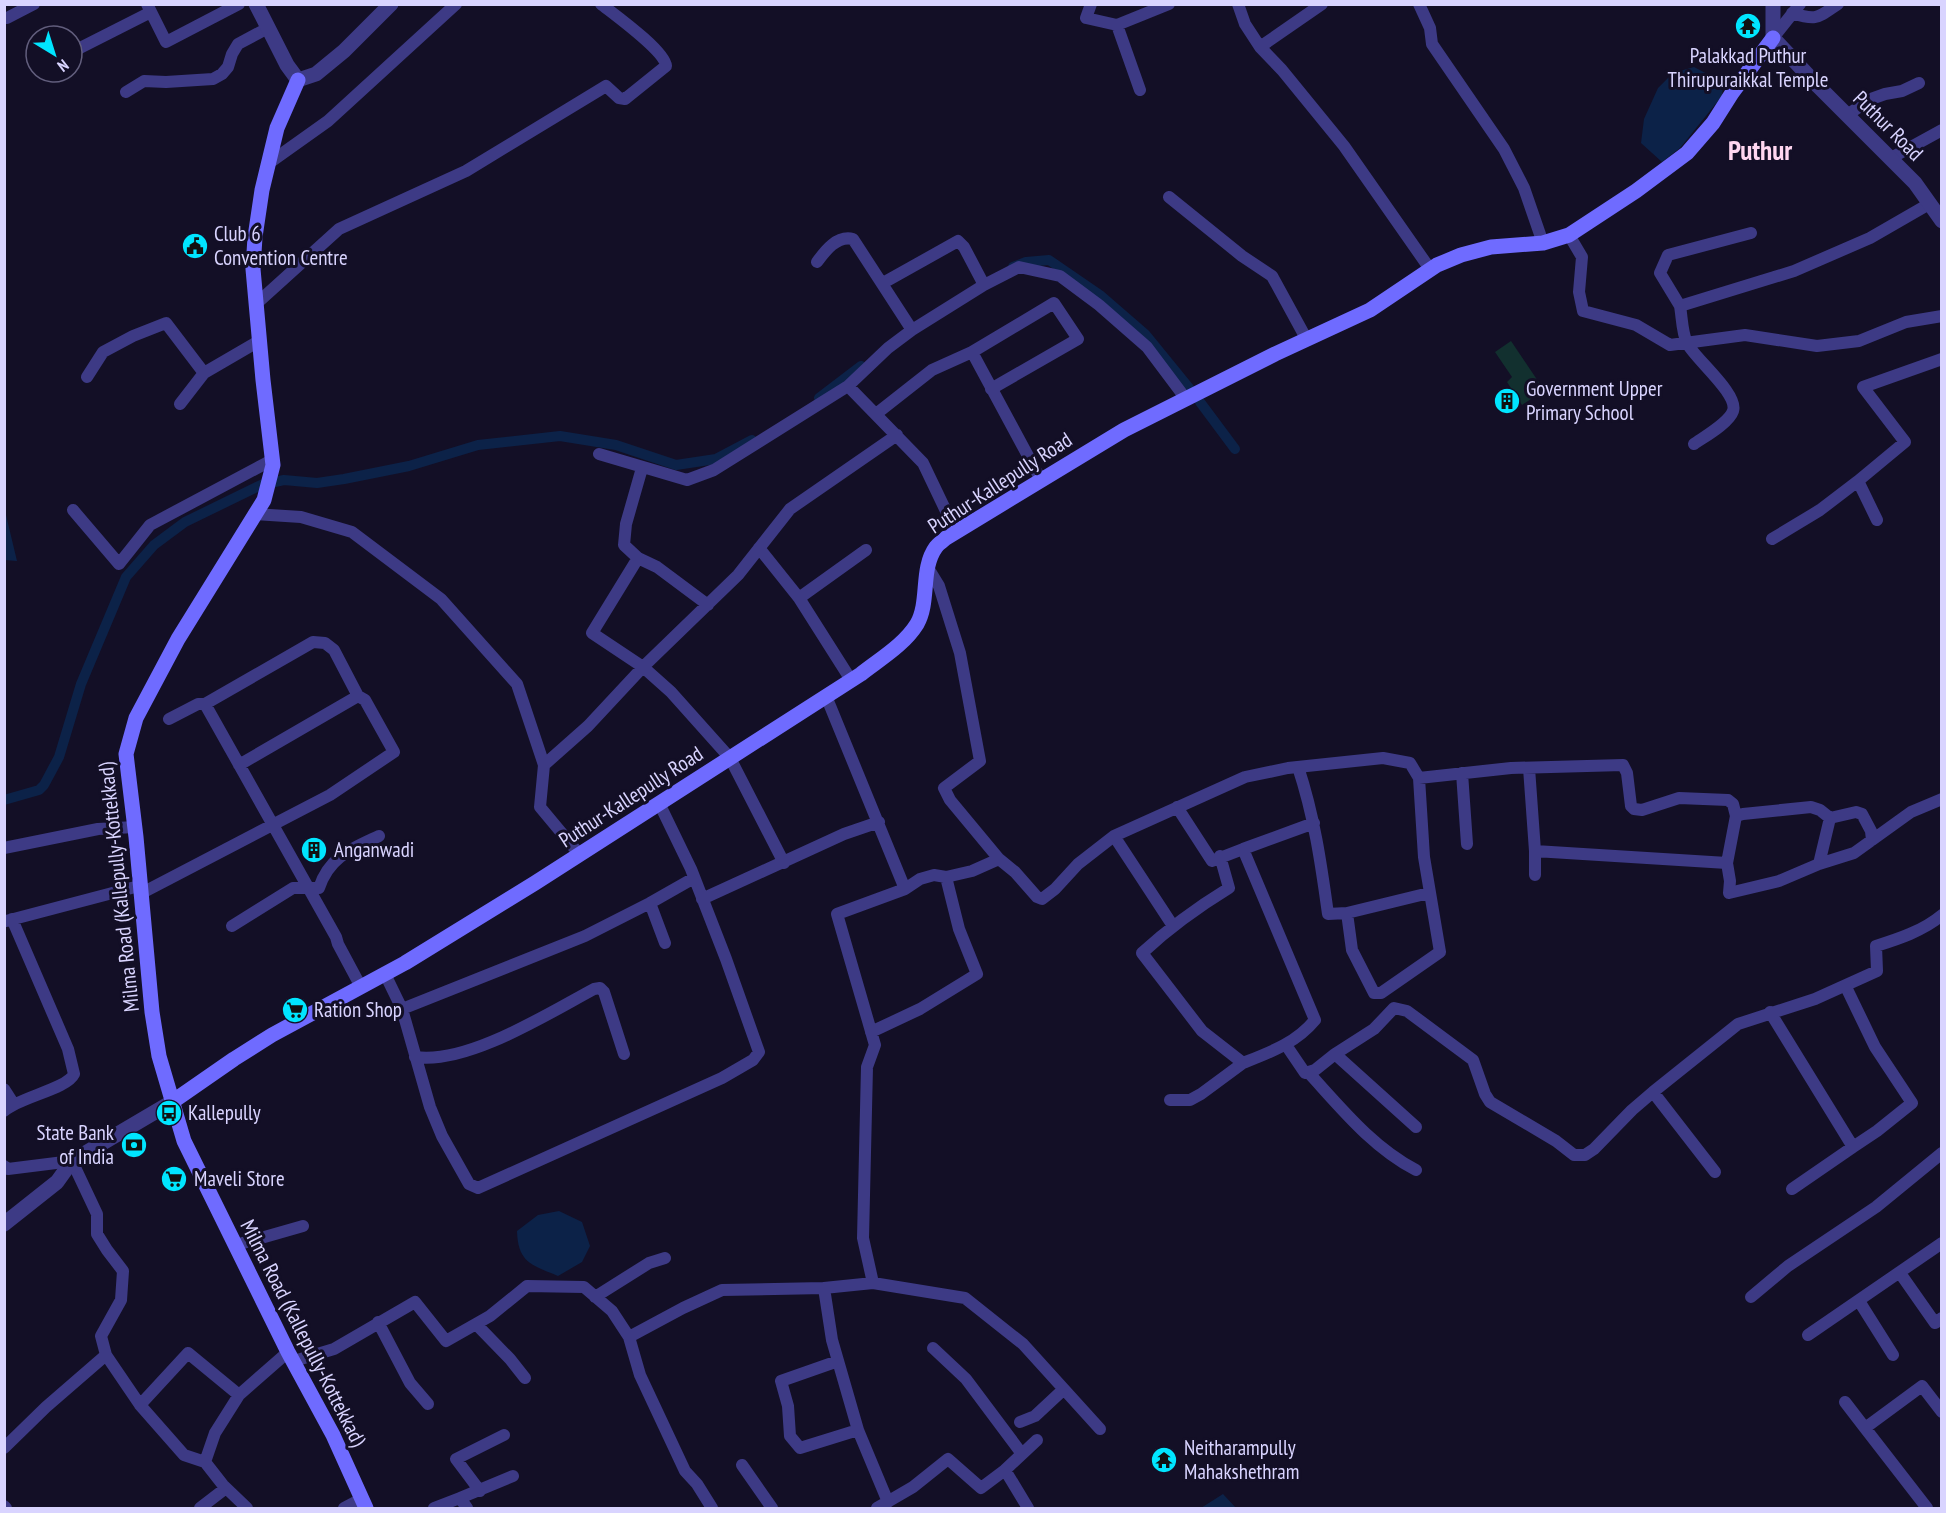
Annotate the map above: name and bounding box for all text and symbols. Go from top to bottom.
temple icon: Palakkad Puthur Thirupuraikkal Temple [1733,11,1763,41]
north arrow [24,24,84,84]
place label: Palakkad Puthur Thirupuraikkal Temple [1668,42,1828,93]
text: N [54,55,73,76]
street label: Puthur Road [1848,85,1929,166]
district label: Puthur [1728,133,1792,167]
place label: Club 6 Convention Centre [214,220,348,271]
public building icon: Club 6 Convention Centre [180,231,210,261]
place label: Government Upper Primary School [1526,375,1663,426]
building icon: Government Upper Primary School [1492,386,1522,416]
street label: Puthur-Kallepully Road [923,426,1077,539]
street label: Puthur-Kallepully Road [554,740,708,853]
street label: Milma Road (Kallepully-Kottekkad) [92,761,145,1013]
building icon: Anganwadi [299,835,329,865]
place label: Anganwadi [334,836,414,863]
supermarket icon: Ration Shop [280,995,310,1025]
place label: Ration Shop [314,996,402,1023]
bus stop icon: Kallepully [154,1098,184,1128]
place label: Kallepully [188,1099,261,1126]
place label: State Bank of India [36,1119,114,1170]
bank icon: State Bank of India [119,1130,149,1160]
supermarket icon: Maveli Store [159,1164,189,1194]
place label: Maveli Store [194,1165,285,1192]
street label: Milma Road (Kallepully-Kottekkad) [235,1215,372,1451]
place label: Neitharampully Mahakshethram [1184,1434,1299,1485]
temple icon: Neitharampully Mahakshethram [1149,1445,1179,1475]

